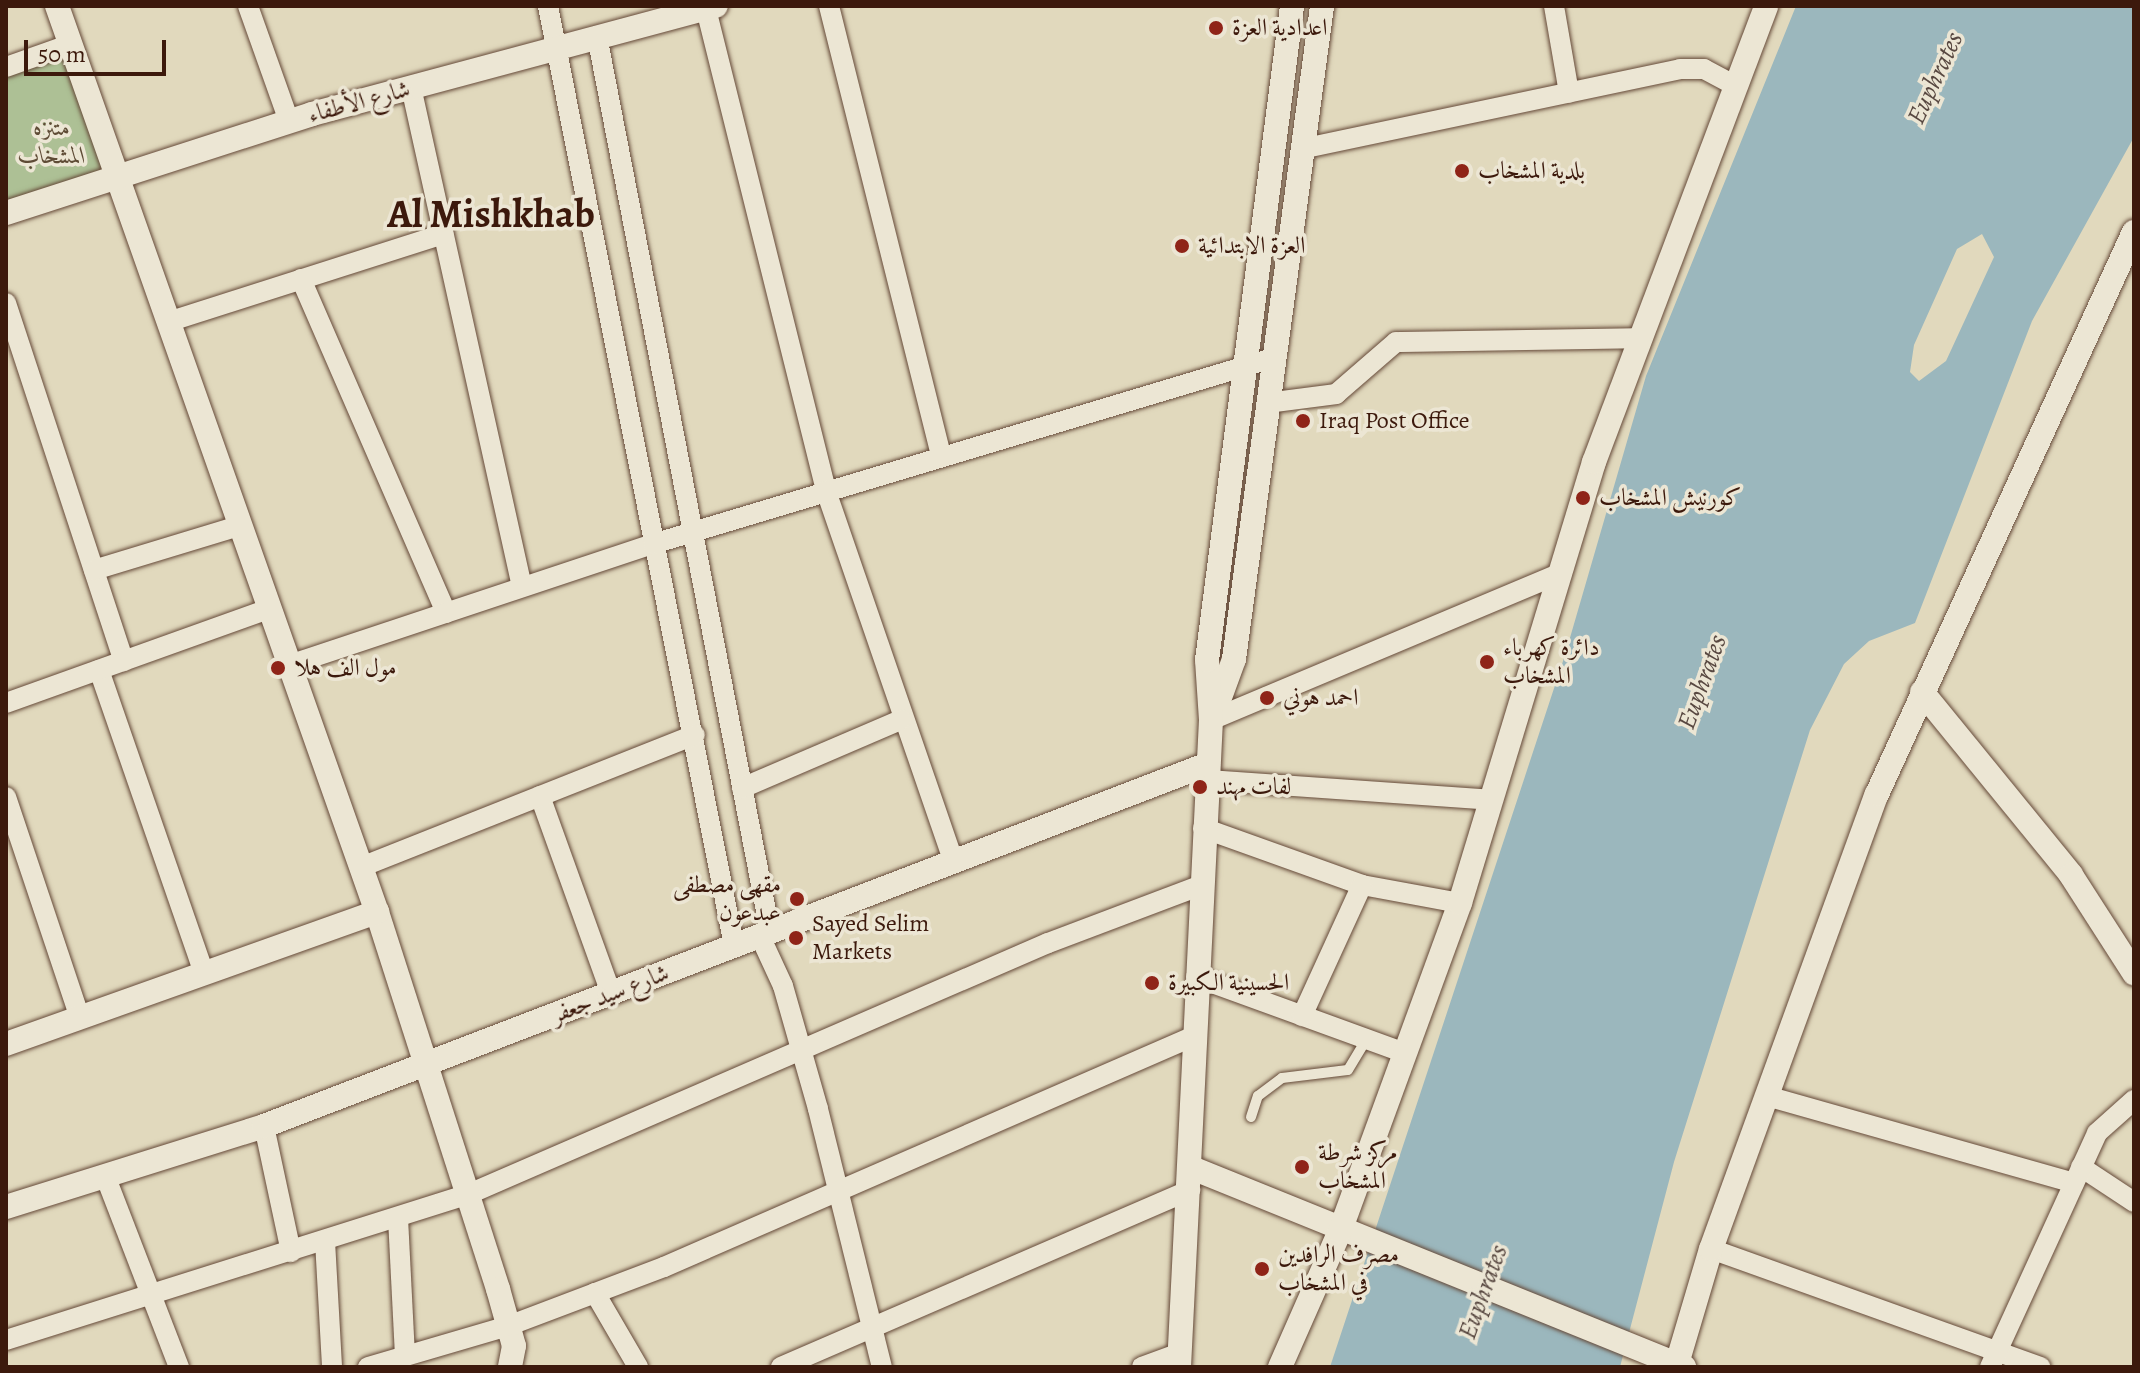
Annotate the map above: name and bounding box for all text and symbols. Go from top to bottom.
place label: اعدادية العزة [1232,14,1328,42]
marker: اعدادية العزة [1207,19,1225,37]
scale bar [28,24,170,74]
water label: Euphrates [1900,27,1970,129]
text: 50 m [38,38,86,70]
street label: شارع الأطفاء [305,75,413,129]
park label: متنزه المشخاب [18,114,86,170]
place label: بلدية المشخاب [1478,157,1585,185]
marker: بلدية المشخاب [1453,162,1471,180]
district label: Al Mishkhab [387,190,595,238]
place label: العزة الابتدائية [1198,232,1305,260]
marker: العزة الابتدائية [1173,237,1191,255]
place label: Iraq Post Office [1319,407,1470,435]
marker: Iraq Post Office [1294,412,1312,430]
place label: كورنيش المشخاب [1599,484,1741,512]
marker: كورنيش المشخاب [1574,489,1592,507]
water label: Euphrates [1671,631,1733,733]
place label: دائرة كهرباء المشخاب [1503,634,1599,690]
marker: دائرة كهرباء المشخاب [1478,653,1496,671]
place label: مول الف هلا [294,654,397,682]
marker: مول الف هلا [269,659,287,677]
place label: احمد هوني [1283,684,1359,712]
marker: احمد هوني [1258,689,1276,707]
place label: لفات مهند [1216,773,1292,801]
marker: لفات مهند [1191,778,1209,796]
place label: مقهى مصطفى عبدعون [673,871,781,927]
marker: مقهى مصطفى عبدعون [788,890,806,908]
place label: Sayed Selim Markets [812,910,929,966]
marker: Sayed Selim Markets [787,929,805,947]
street label: شارع سيد جعفر [547,958,673,1030]
place label: الحسينية الكبيرة [1168,969,1289,997]
marker: الحسينية الكبيرة [1143,974,1161,992]
place label: مركز شرطة المشخاب [1318,1139,1397,1195]
marker: مركز شرطة المشخاب [1293,1158,1311,1176]
place label: مصرف الرافدين في المشخاب [1278,1241,1399,1297]
water label: Euphrates [1452,1241,1514,1343]
marker: مصرف الرافدين في المشخاب [1253,1260,1271,1278]

